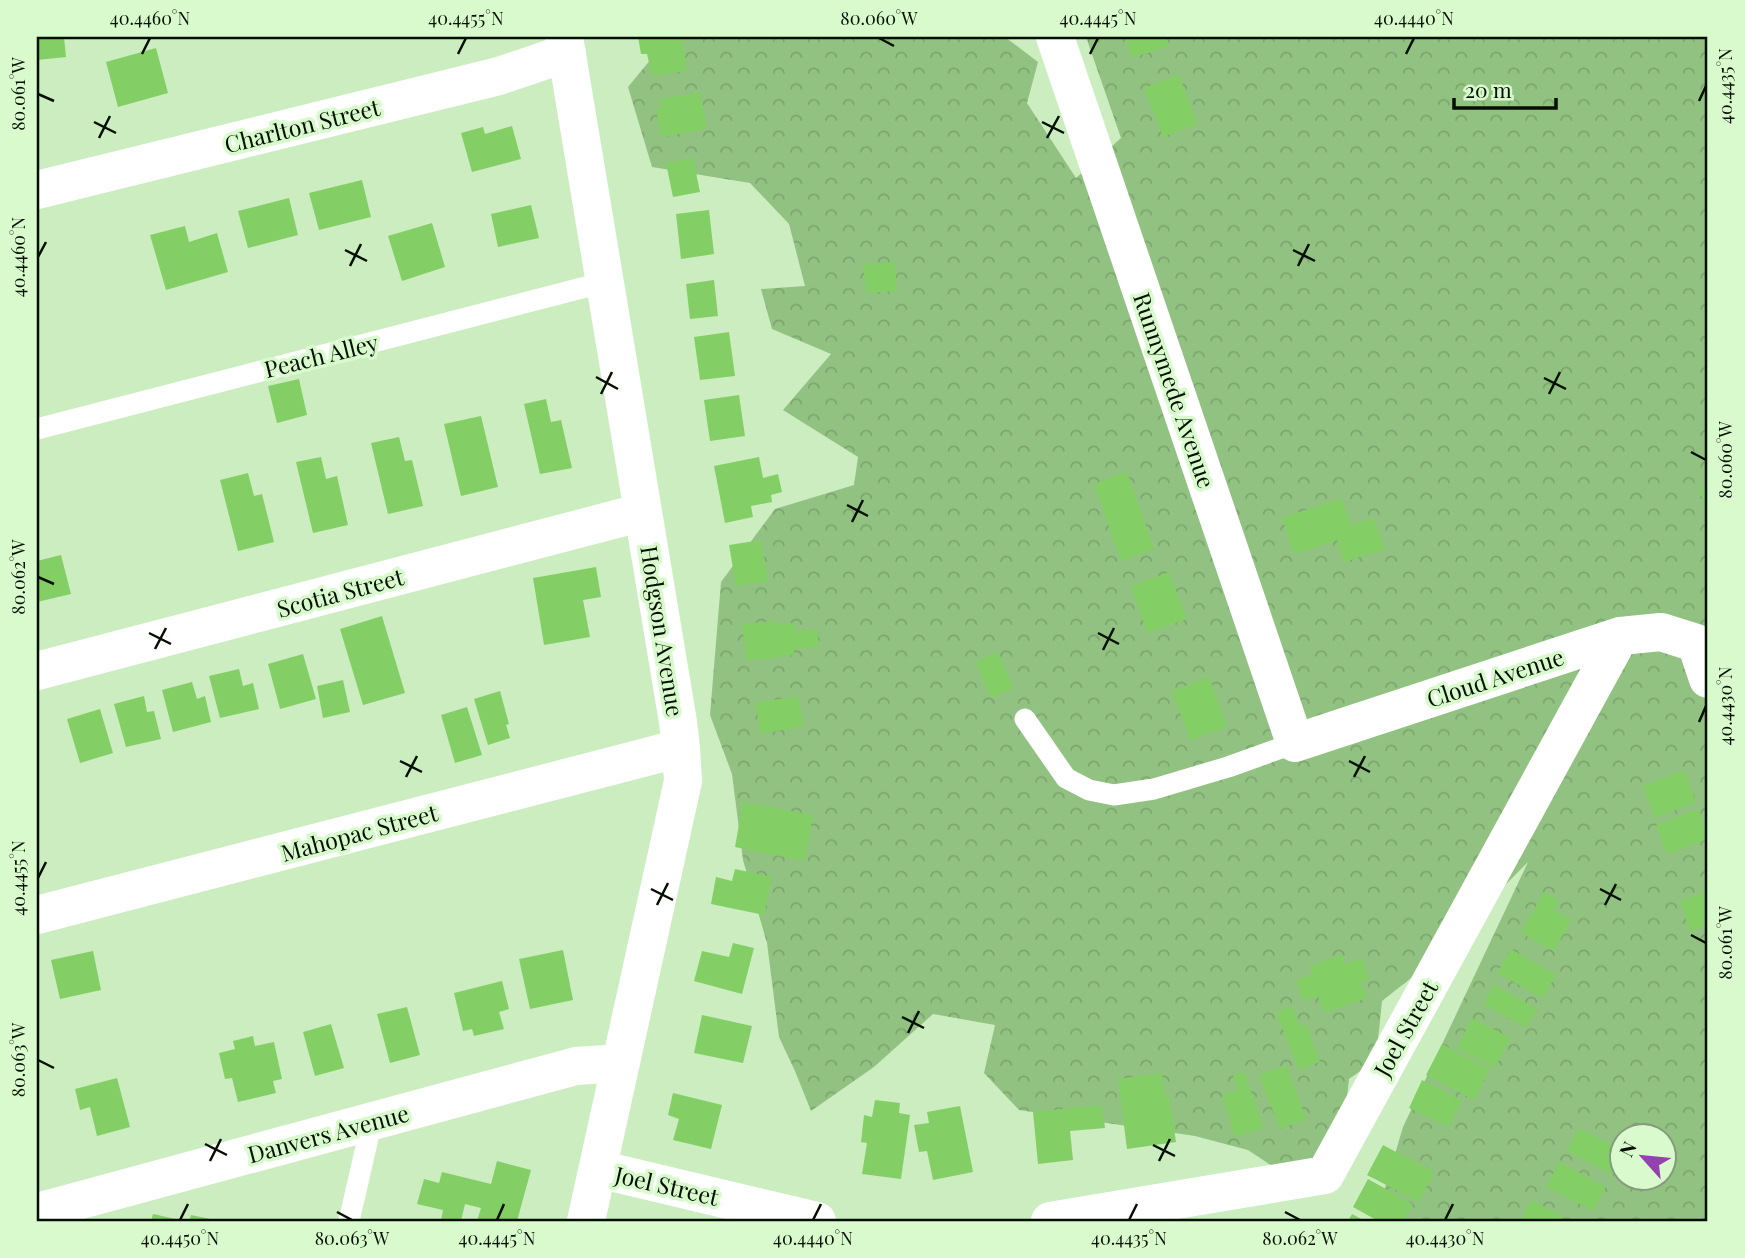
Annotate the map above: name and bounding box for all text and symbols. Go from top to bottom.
text: 40.4460°N [110,6,190,30]
text: 40.4455°N [428,6,504,30]
text: 80.060°W [840,6,918,30]
text: 40.4445°N [1060,6,1137,30]
text: 40.4440°N [1374,6,1454,30]
text: 40.4435°N [1713,48,1737,124]
text: 80.061°W [6,57,30,131]
scale bar [1454,66,1556,110]
text: 20 m [1465,75,1512,103]
street label: Charlton Street [221,91,384,159]
text: 40.4460°N [6,217,30,297]
street label: Runnymede Avenue [1127,288,1223,492]
street label: Peach Alley [261,326,382,384]
text: 80.060°W [1713,421,1737,499]
text: 80.062°W [6,539,30,615]
street label: Hodgson Avenue [634,543,692,719]
street label: Scotia Street [273,560,407,624]
street label: Cloud Avenue [1423,640,1567,714]
text: 40.4430°N [1713,666,1737,745]
street label: Mahopac Street [277,796,442,868]
text: 40.4455°N [6,840,30,916]
text: 80.061°W [1713,906,1737,980]
street label: Joel Street [1365,974,1445,1082]
text: 80.063°W [6,1022,30,1097]
street label: Danvers Avenue [244,1097,412,1169]
north arrow [1608,1122,1678,1192]
text: N [1612,1137,1642,1161]
street label: Joel Street [611,1158,723,1212]
text: 40.4450°N [141,1226,219,1250]
text: 80.063°W [315,1226,390,1250]
text: 40.4445°N [459,1226,536,1250]
text: 40.4440°N [773,1226,853,1250]
text: 40.4435°N [1091,1226,1167,1250]
text: 80.062°W [1262,1226,1338,1250]
text: 40.4430°N [1406,1226,1485,1250]

